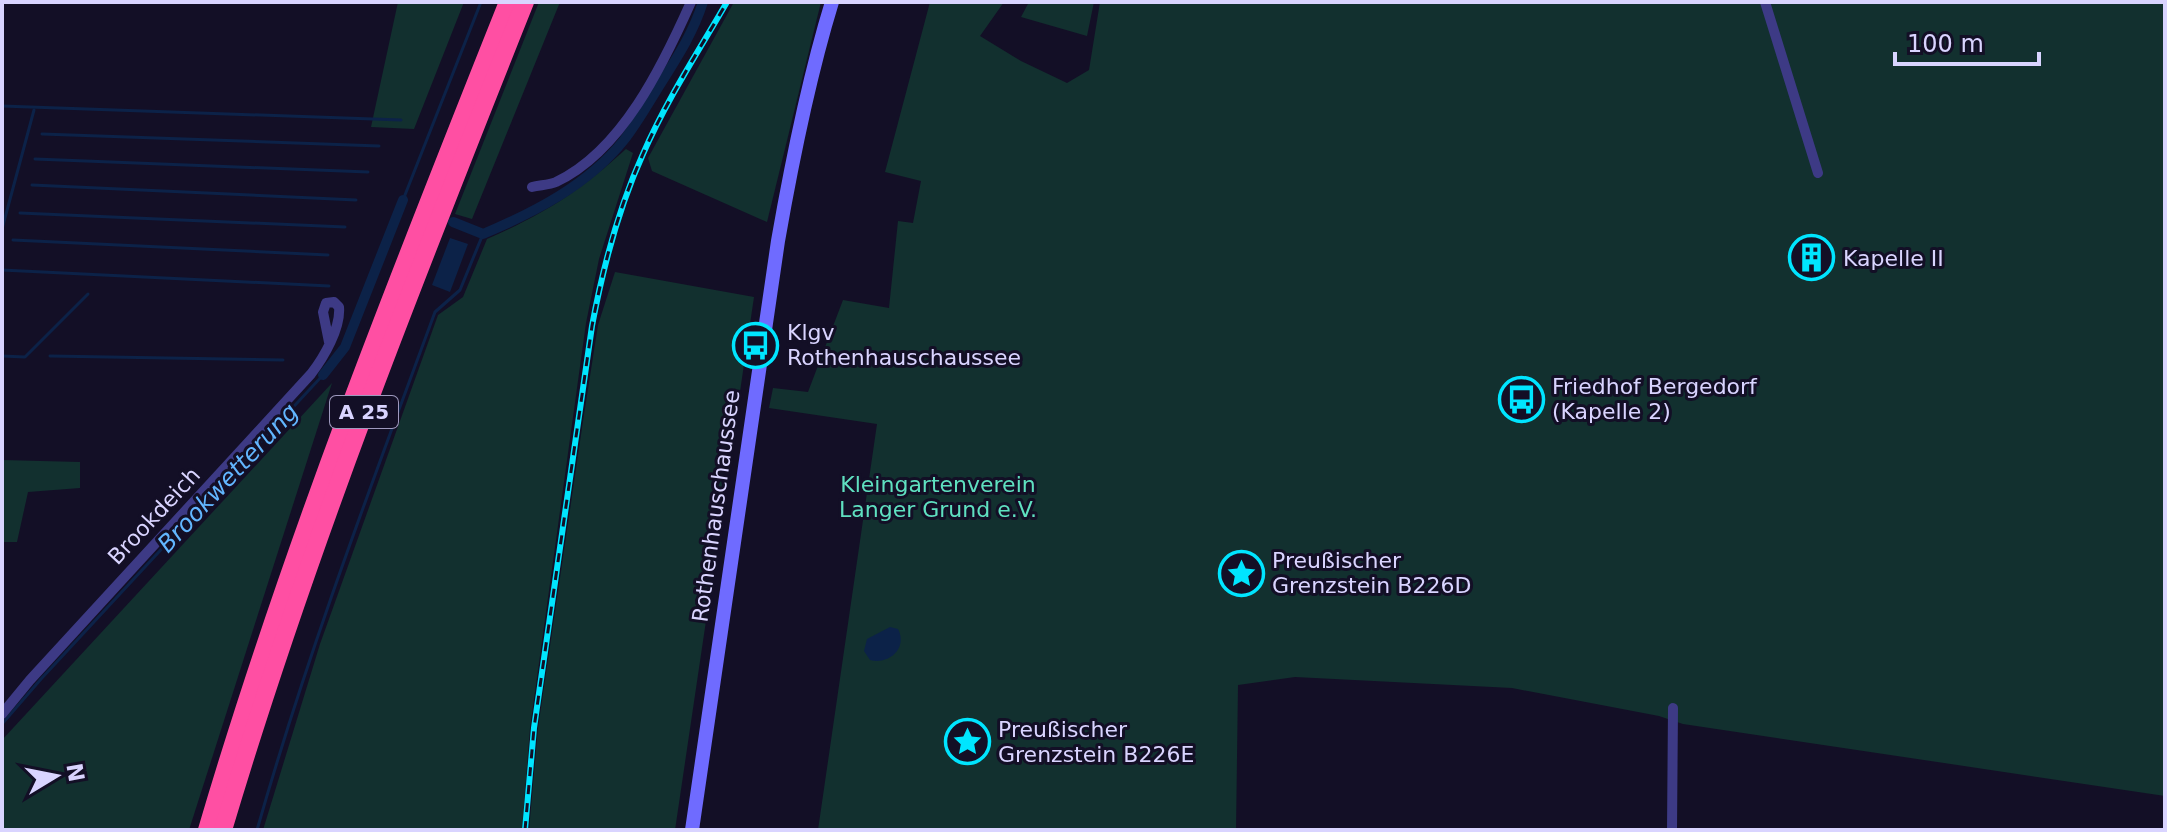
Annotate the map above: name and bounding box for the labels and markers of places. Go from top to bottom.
building icon: Kapelle II [1788,234,1836,282]
place label: Kapelle II [1843,246,1944,271]
place label: Klgv Rothenhauschaussee [787,320,1021,370]
bus stop icon: Klgv Rothenhauschaussee [732,321,780,369]
place label: Friedhof Bergedorf (Kapelle 2) [1552,374,1758,424]
bus stop icon: Friedhof Bergedorf (Kapelle 2) [1497,375,1545,423]
place label: Preußischer Grenzstein B226D [1272,548,1471,598]
place icon: Preußischer Grenzstein B226D [1217,549,1265,597]
place label: Preußischer Grenzstein B226E [998,717,1194,767]
place icon: Preußischer Grenzstein B226E [943,718,991,766]

